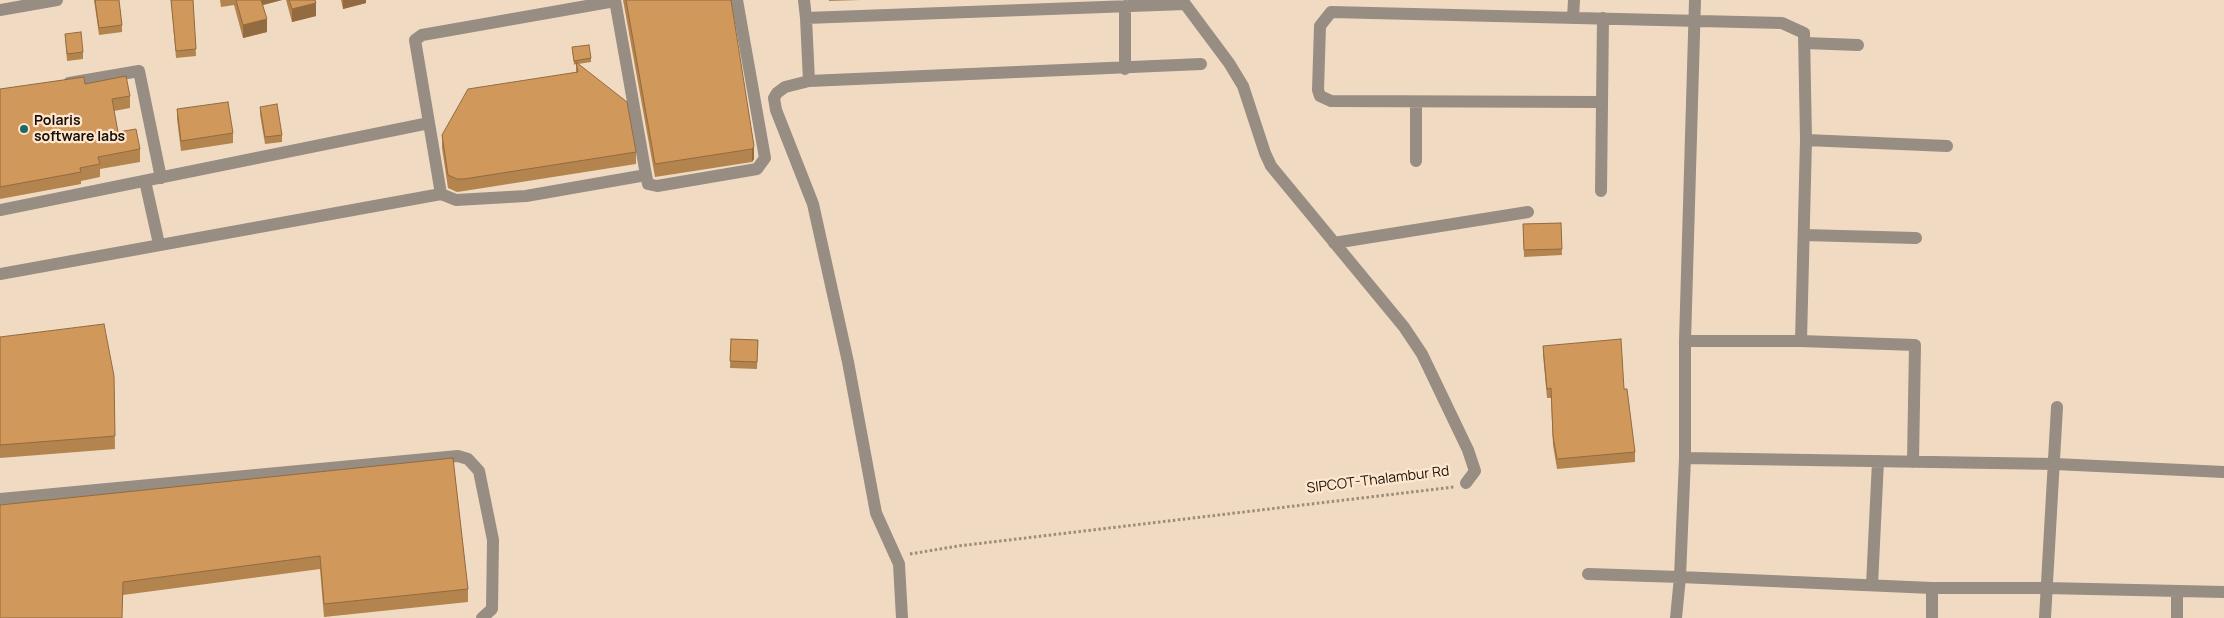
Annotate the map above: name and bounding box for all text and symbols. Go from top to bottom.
place label: Polaris software labs [34,113,125,146]
marker: Polaris software labs [18,123,30,135]
street label: SIPCOT-Thalambur Rd [1306,463,1450,497]

